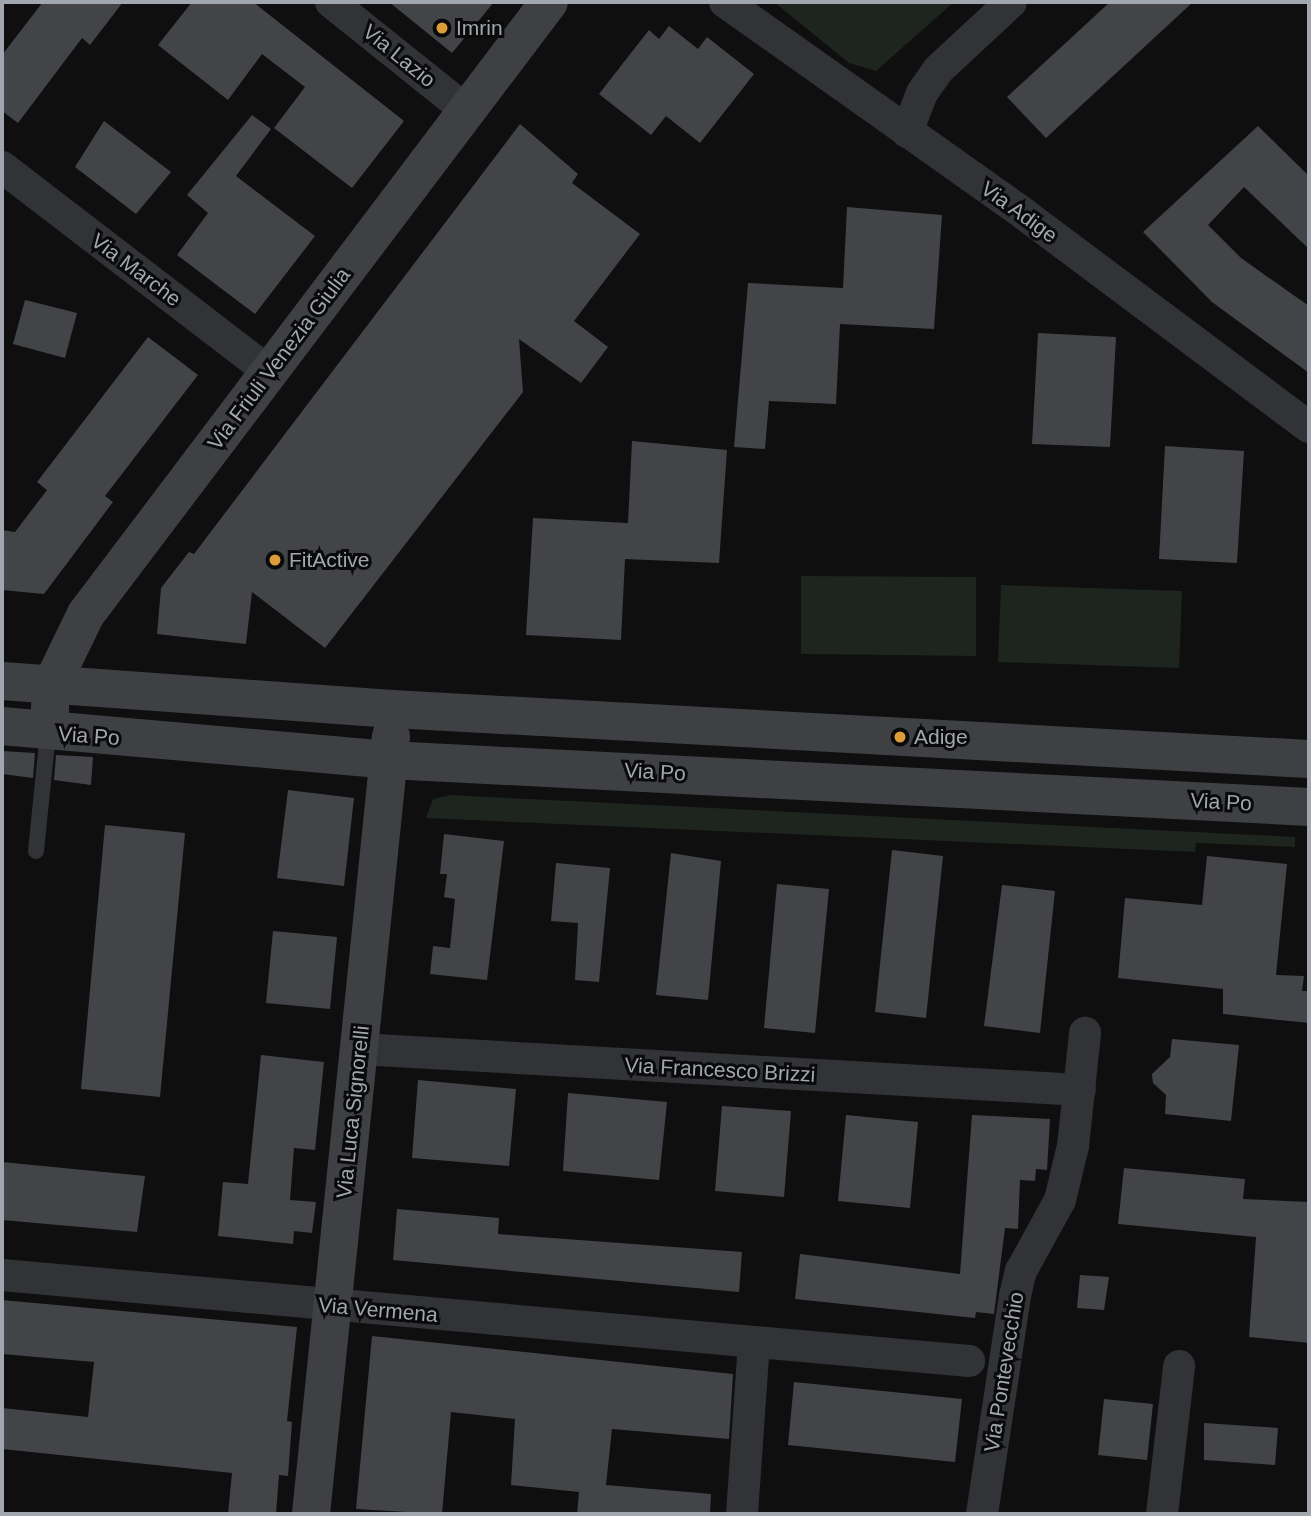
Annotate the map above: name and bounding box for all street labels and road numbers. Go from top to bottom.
street label: Via Lazio [358,19,440,93]
street label: Via Adige [975,175,1063,249]
street label: Via Marche [86,228,186,312]
street label: Via Friuli Venezia Giulia [202,263,356,455]
street label: Via Po [57,721,121,751]
street label: Via Po [624,758,686,786]
street label: Via Po [1190,788,1252,816]
street label: Via Luca Signorelli [331,1024,375,1200]
street label: Via Francesco Brizzi [624,1052,816,1088]
street label: Via Pontevecchio [979,1290,1029,1454]
street label: Via Vermena [317,1292,439,1328]

